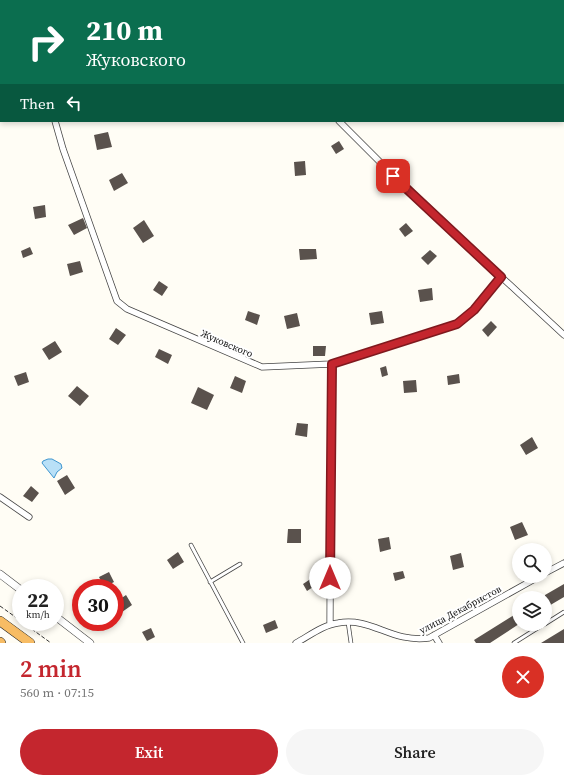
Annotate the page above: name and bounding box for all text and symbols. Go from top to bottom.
text: 210 m [86,11,163,49]
icon: right [20,16,72,68]
text: Жуковского [86,47,186,72]
icon: left [63,92,85,114]
text: Then [20,93,55,114]
pin [376,159,410,193]
icon: arrive [382,165,404,187]
street label: Жуковского [199,327,255,360]
map controls [512,543,552,631]
button: search [512,543,552,583]
position arrow [309,557,351,599]
speed limit sign: 30 [72,579,124,631]
street label: улица Декабристов [417,582,504,637]
text: 22 [27,586,49,614]
button: layers [512,591,552,631]
text: km/h [26,608,50,621]
text: 2 min [20,652,82,685]
button: close [502,656,544,698]
text: 560 m · 07:15 [20,684,94,701]
button: Exit [20,729,278,775]
button: Share [286,729,544,775]

